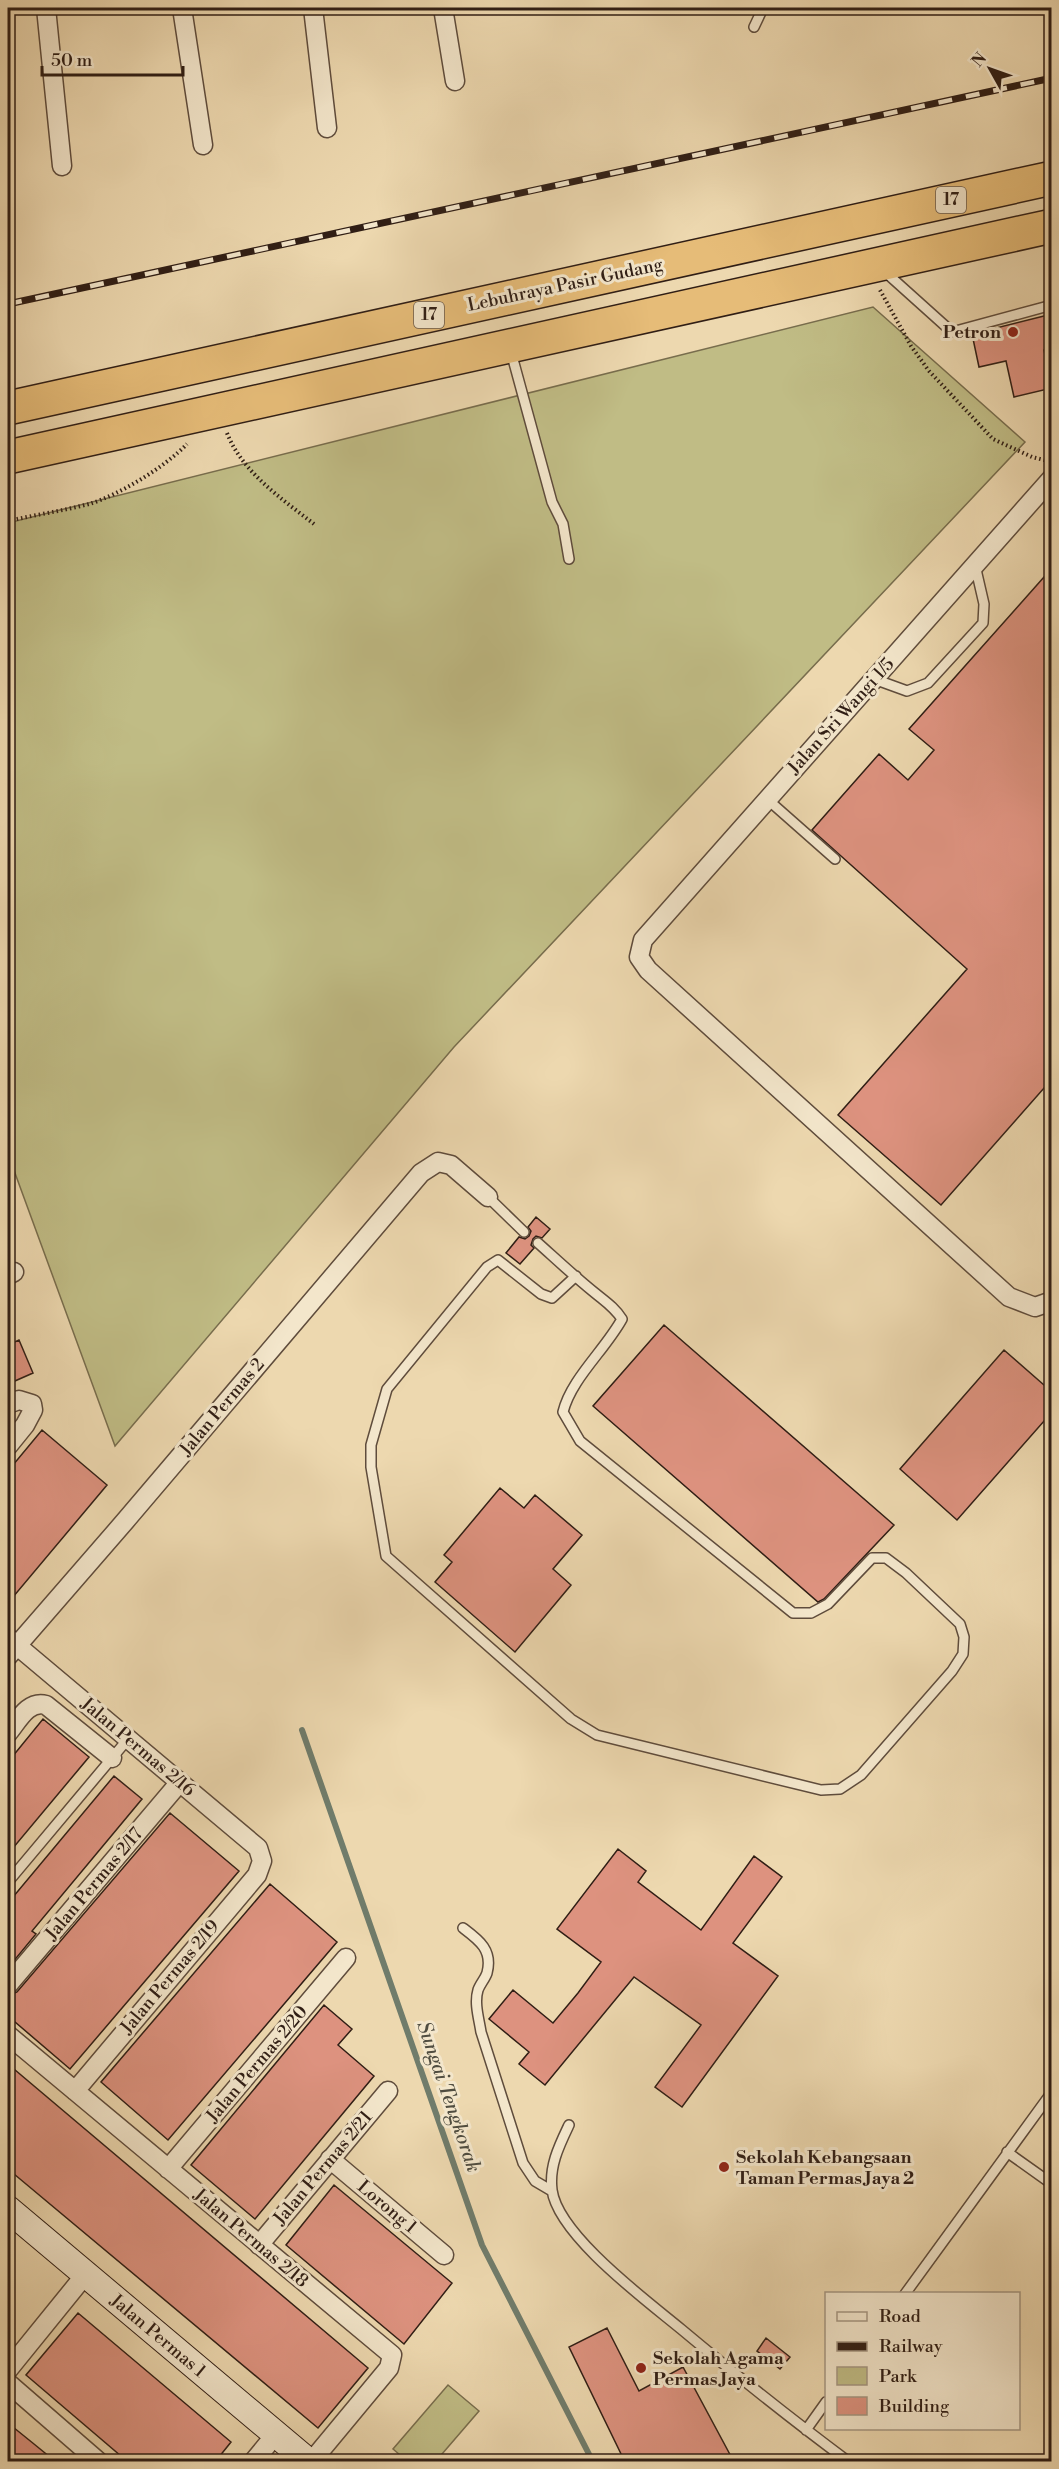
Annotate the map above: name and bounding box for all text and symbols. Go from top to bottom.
scale bar [42,39,183,77]
north arrow [960,39,1020,99]
text: N [968,48,991,71]
text: 50 m [51,49,93,72]
road number: 17 [936,187,966,213]
street label: Lebuhraya Pasir Gudang [465,253,665,317]
road number: 17 [414,302,444,328]
place label: Petron [943,321,1001,344]
marker: Petron [1006,325,1020,339]
street label: Jalan Sri Wangi 1/5 [782,653,899,780]
street label: Jalan Permas 2 [174,1353,270,1461]
street label: Jalan Permas 2/16 [75,1692,200,1802]
street label: Jalan Permas 2/17 [40,1823,148,1946]
street label: Jalan Permas 2/19 [115,1915,225,2040]
street label: Jalan Permas 2/20 [201,2001,313,2128]
water label: Sungai Tengkorak [410,2018,486,2176]
street label: Jalan Permas 2/21 [268,2106,378,2231]
place label: Sekolah Kebangsaan Taman Permas Jaya 2 [736,2146,914,2190]
marker: Sekolah Kebangsaan Taman Permas Jaya 2 [717,2160,731,2174]
street label: Lorong 1 [352,2175,422,2239]
street label: Jalan Permas 2/18 [188,2183,313,2293]
street label: Jalan Permas 1 [105,2289,211,2383]
legend [825,2292,1020,2430]
text: Road [879,2305,922,2328]
text: Railway [879,2335,943,2358]
place label: Sekolah Agama Permas Jaya [653,2347,784,2391]
marker: Sekolah Agama Permas Jaya [634,2361,648,2375]
text: Park [879,2365,918,2388]
text: Building [878,2395,950,2418]

